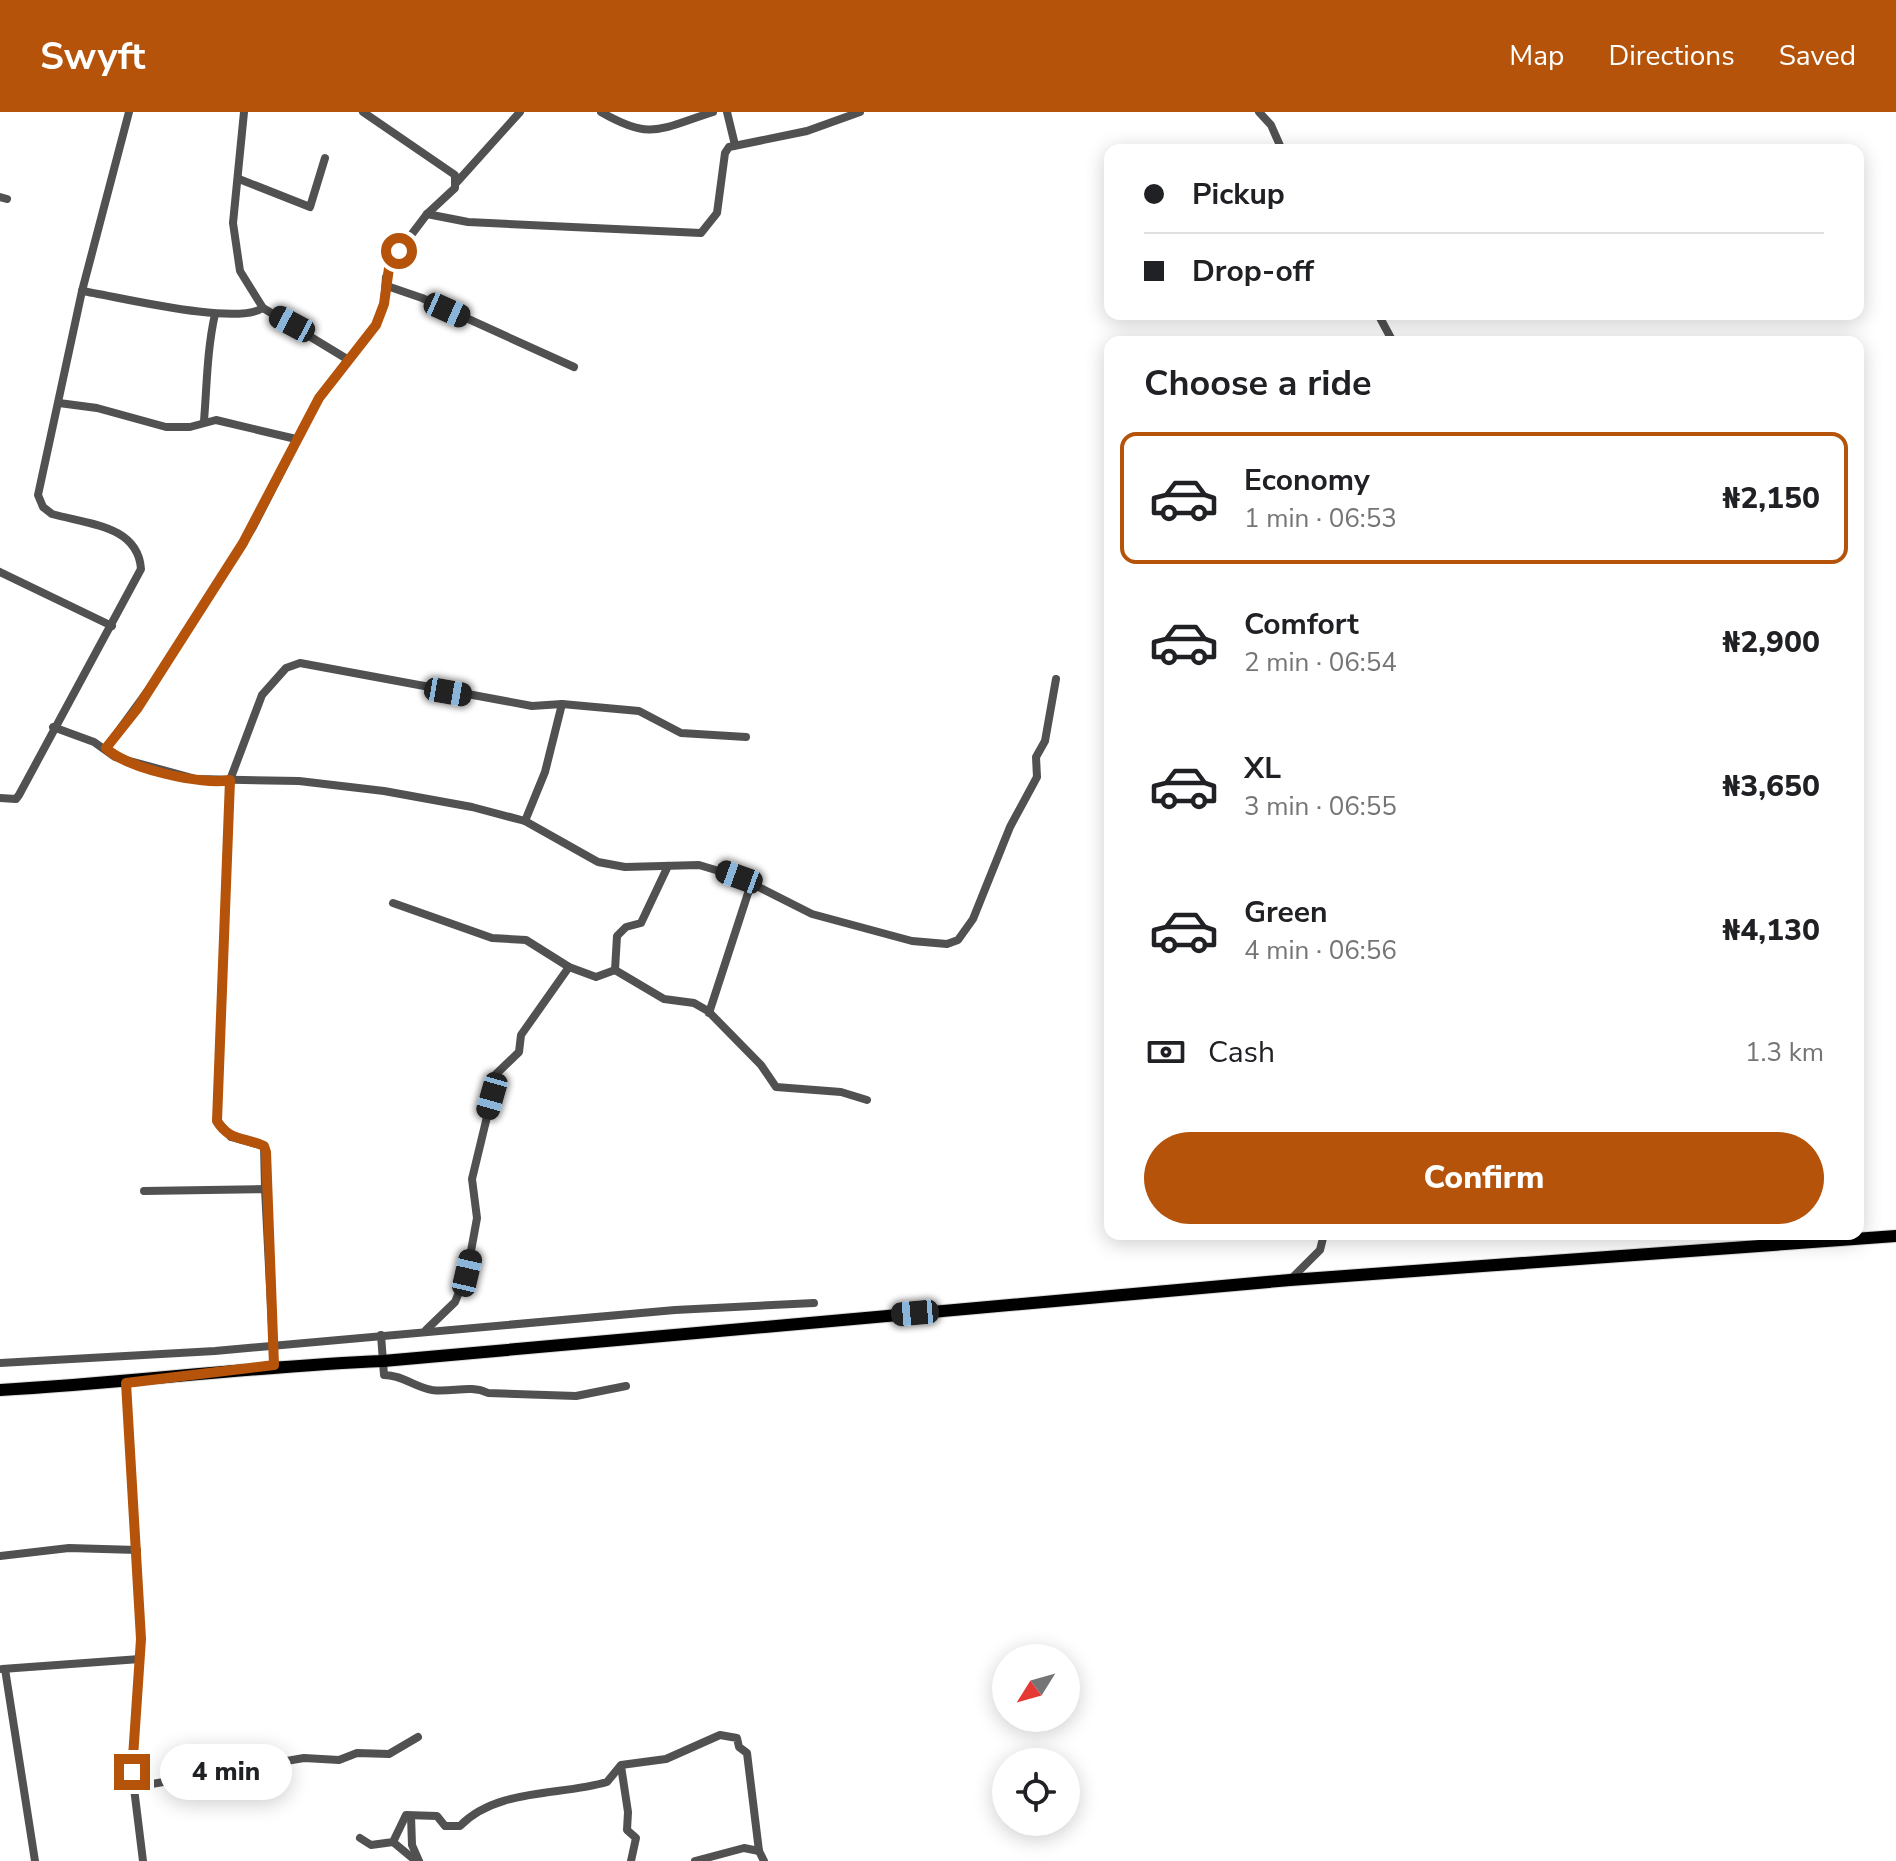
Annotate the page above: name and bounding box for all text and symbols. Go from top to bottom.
text: Swyft [40,31,145,82]
text: Map [1509,37,1564,75]
text: Directions [1608,37,1735,75]
text: Saved [1779,37,1856,75]
text: Pickup [1192,174,1285,215]
route start [381,233,417,269]
text: Drop-off [1192,251,1314,292]
car [420,289,474,331]
car [265,302,319,346]
text: Choose a ride [1144,359,1372,408]
text: Economy [1244,460,1370,501]
icon: car [1148,462,1220,534]
text: ₦2,150 [1722,478,1820,519]
text: 1 min · 06:53 [1244,501,1397,536]
text: Comfort [1244,604,1359,645]
icon: car [1148,606,1220,678]
text: ₦2,900 [1722,622,1820,663]
text: 2 min · 06:54 [1244,645,1397,680]
car [422,676,474,708]
text: XL [1244,748,1281,789]
icon: car [1148,750,1220,822]
text: ₦3,650 [1722,766,1820,807]
text: 3 min · 06:55 [1244,789,1397,824]
car [712,858,766,896]
text: Green [1244,892,1328,933]
icon: car [1148,894,1220,966]
text: ₦4,130 [1722,910,1820,951]
text: 4 min · 06:56 [1244,933,1397,968]
icon: cash [1144,1030,1188,1074]
text: Cash [1208,1032,1275,1073]
text: 1.3 km [1745,1035,1824,1070]
car [474,1070,510,1122]
button: Confirm [1144,1132,1824,1224]
car [450,1247,484,1299]
car [890,1299,940,1327]
north arrow [992,1644,1080,1732]
map controls [992,1644,1080,1836]
callout: 4 min [160,1744,292,1800]
button: locate [992,1748,1080,1836]
route end [114,1754,150,1790]
text: 4 min [192,1754,260,1789]

